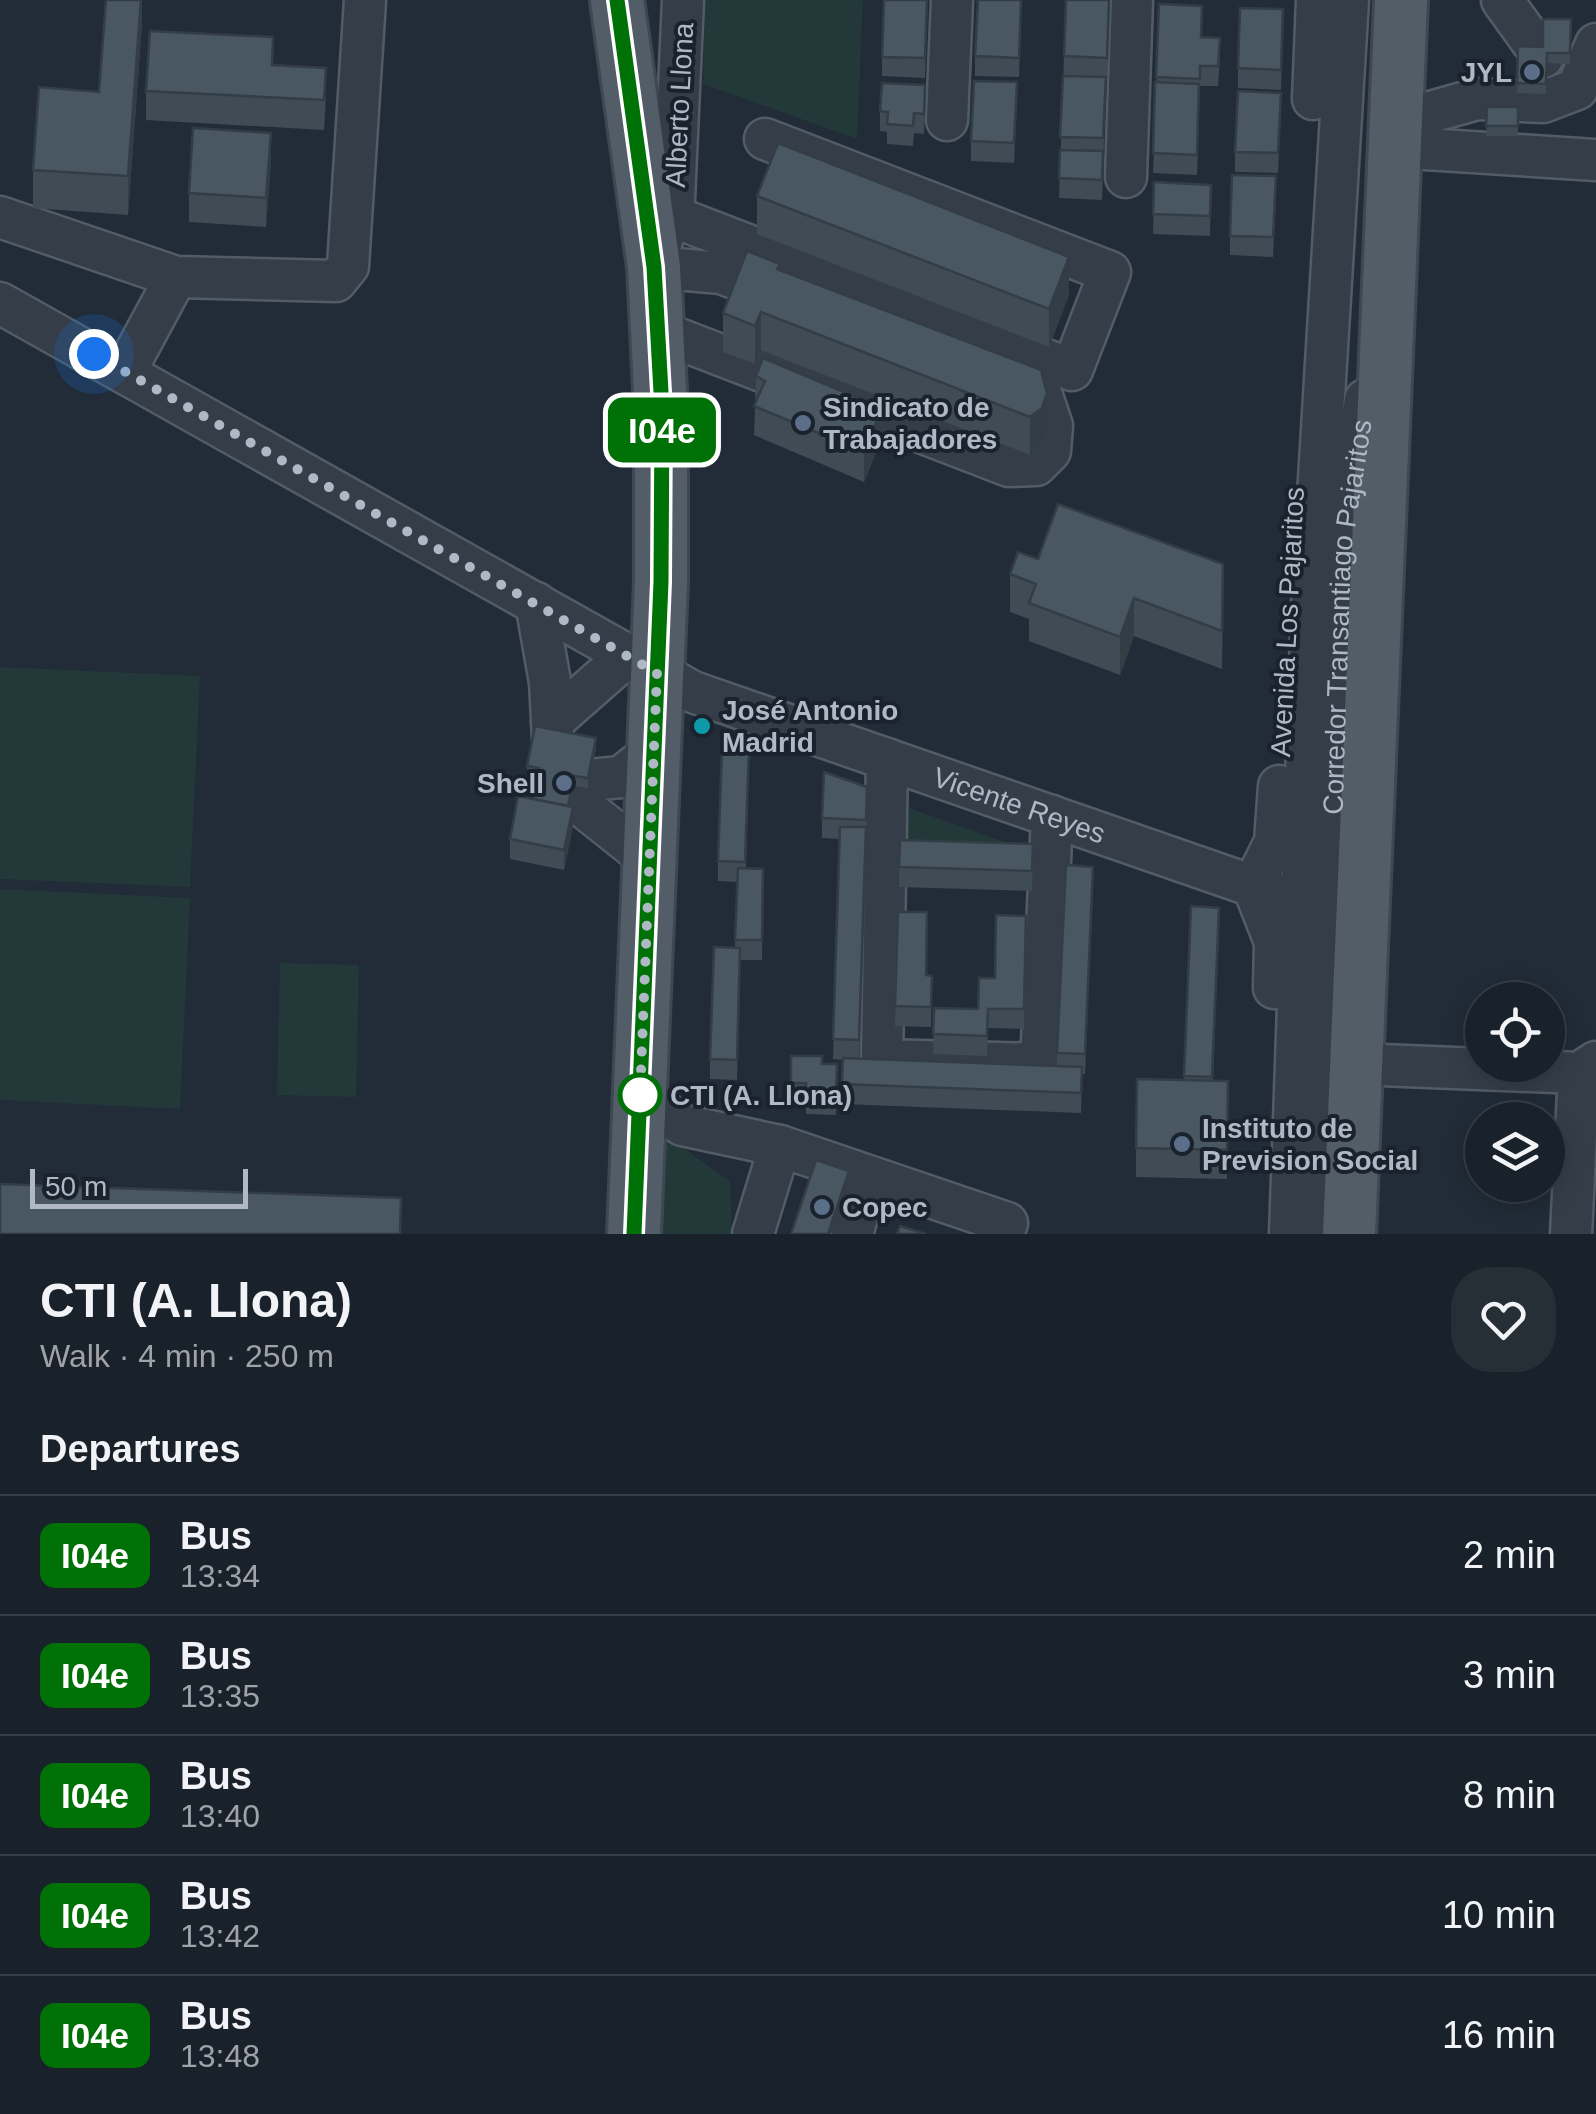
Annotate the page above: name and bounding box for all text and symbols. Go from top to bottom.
street label: Alberto Llona [660,21,699,188]
place label: JYL [1461,57,1512,88]
marker: JYL [1521,61,1543,83]
your location [69,329,119,379]
place label: Sindicato de Trabajadores [823,392,997,455]
line badge: I04e [592,398,732,462]
text: I04e [628,411,696,450]
marker: Sindicato de Trabajadores [792,412,814,434]
street label: Corredor Transantiago Pajaritos [1318,417,1378,815]
street label: Avenida Los Pajaritos [1265,486,1310,758]
place label: José Antonio Madrid [722,695,898,758]
marker: José Antonio Madrid [691,715,713,737]
street label: Vicente Reyes [929,761,1109,850]
place label: Shell [477,768,544,799]
marker: Shell [553,772,575,794]
map controls [1465,982,1565,1202]
button: locate [1465,982,1565,1082]
marker: CTI (A. Llona) [619,1074,661,1116]
place label: CTI (A. Llona) [670,1080,852,1111]
button: layers [1465,1102,1565,1202]
place label: Instituto de Prevision Social [1202,1113,1418,1176]
marker: Instituto de Prevision Social [1171,1133,1193,1155]
scale bar [30,1164,248,1208]
text: 50 m [45,1171,107,1202]
place label: Copec [842,1192,928,1223]
marker: Copec [811,1196,833,1218]
button: heart [1451,1267,1556,1372]
text: CTI (A. Llona) [40,1274,352,1327]
text: Walk · 4 min · 250 m [40,1338,334,1374]
text: Departures [40,1428,241,1470]
text: Bus [180,1515,252,1557]
text: 2 min [1463,1534,1556,1576]
text: I04e [61,1536,129,1575]
text: 13:34 [180,1558,260,1594]
text: Bus [180,1635,252,1677]
text: 3 min [1463,1654,1556,1696]
text: I04e [61,1656,129,1695]
text: 13:35 [180,1678,260,1714]
text: Bus [180,1755,252,1797]
text: 8 min [1463,1774,1556,1816]
text: I04e [61,1776,129,1815]
text: 13:40 [180,1798,260,1834]
text: Bus [180,1875,252,1917]
text: 10 min [1442,1894,1556,1936]
text: I04e [61,1896,129,1935]
text: 13:42 [180,1918,260,1954]
text: Bus [180,1995,252,2037]
text: 16 min [1442,2014,1556,2056]
text: I04e [61,2016,129,2055]
text: 13:48 [180,2038,260,2074]

